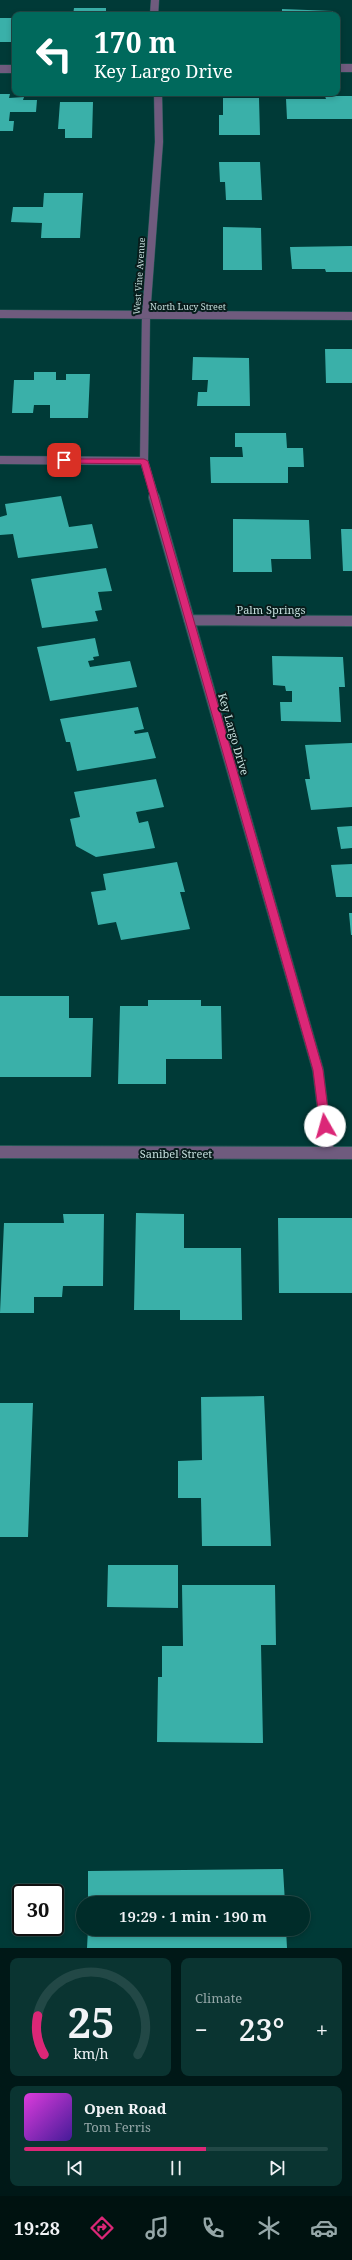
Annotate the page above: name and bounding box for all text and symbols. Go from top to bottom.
text: 170 m [94,23,176,61]
icon: left [28,28,80,80]
text: Key Largo Drive [94,59,233,83]
street label: West Vine Avenue [130,237,148,315]
street label: North Lucy Street [150,300,226,313]
pin [47,443,81,477]
icon: arrive [53,449,75,471]
street label: Palm Springs [237,602,305,617]
street label: Key Largo Drive [215,691,253,777]
position arrow [304,1105,346,1147]
street label: Sanibel Street [140,1146,212,1161]
speed limit sign: 30 [12,1884,64,1936]
text: 19:29 · 1 min · 190 m [119,1906,267,1926]
text: Climate [195,1989,242,2007]
text: 25 [67,1994,114,2050]
text: 23° [239,2009,285,2050]
text: − [195,2014,208,2044]
text: + [316,2014,328,2044]
text: km/h [73,2044,108,2063]
text: Open Road [84,2098,167,2118]
text: Tom Ferris [84,2118,151,2136]
icon: previous [64,2157,86,2179]
icon: pause [165,2157,187,2179]
icon: next [266,2157,288,2179]
icon: directions [88,2214,116,2242]
icon: music [143,2214,171,2242]
icon: phone [199,2214,227,2242]
icon: climate [255,2214,283,2242]
icon: car [310,2214,338,2242]
text: 19:28 [14,2216,60,2240]

